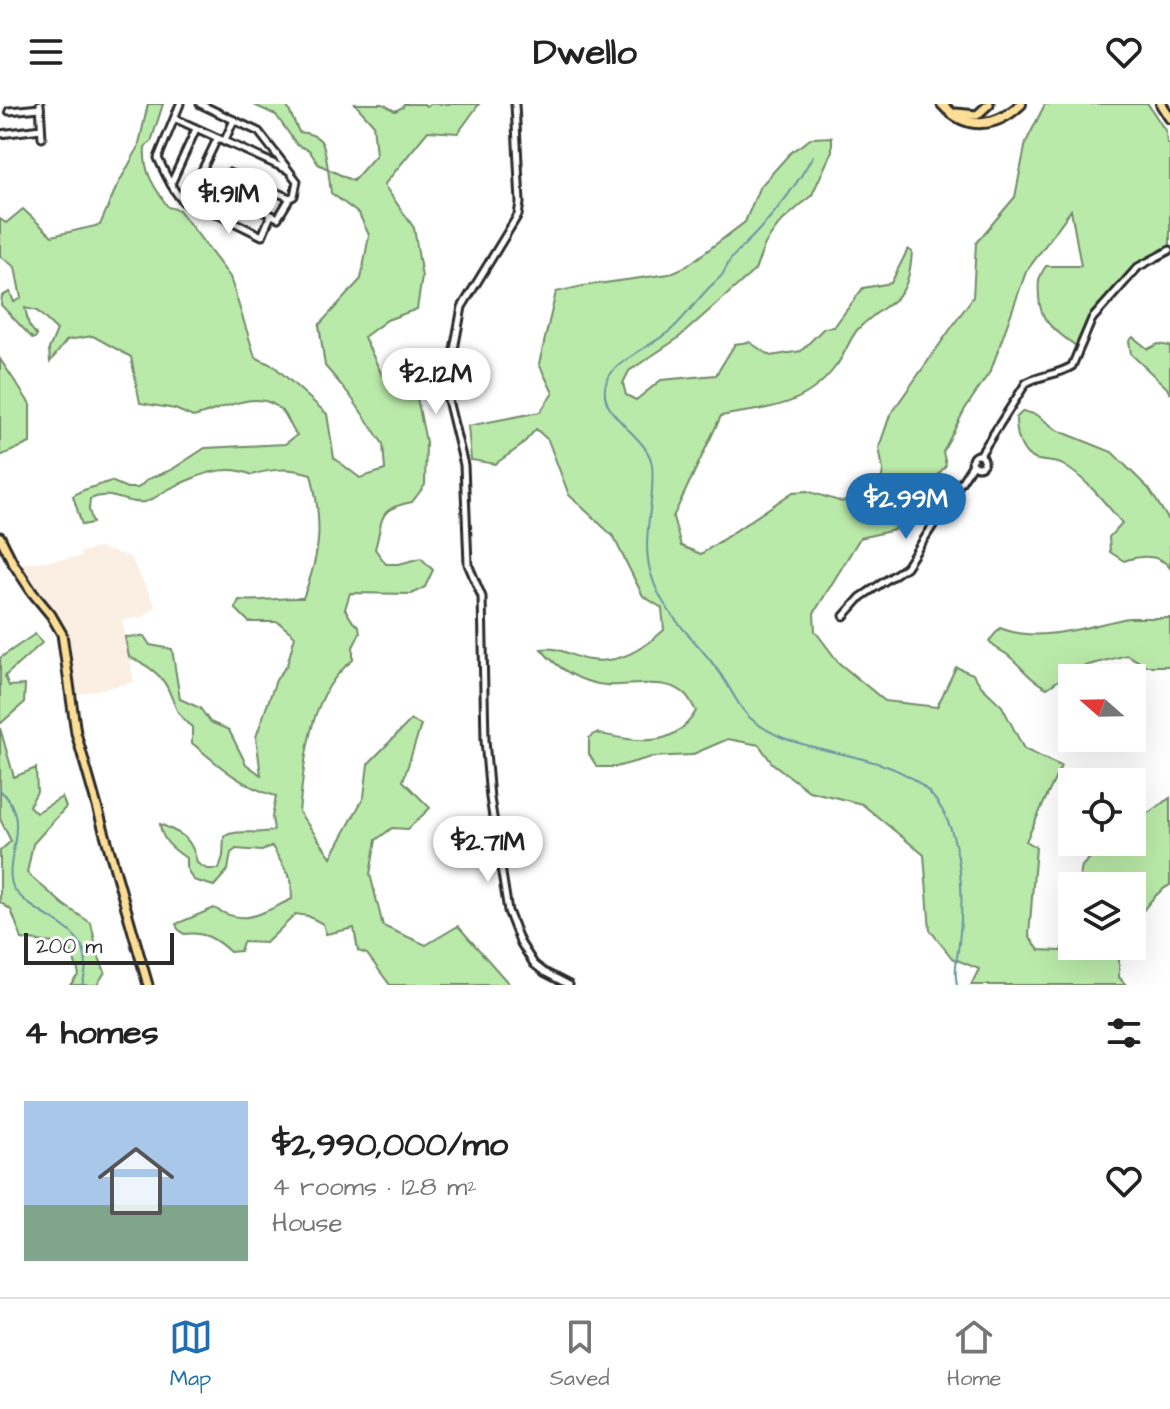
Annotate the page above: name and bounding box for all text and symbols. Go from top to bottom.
text: Dwello [533,27,637,78]
icon: menu [24,30,68,74]
icon: heart [1102,30,1146,74]
pin: $1.91M [164,168,294,236]
text: $1.91M [198,176,260,212]
pin: $2.12M [371,348,501,416]
text: $2.12M [400,356,472,392]
pin: $2.99M [841,473,971,541]
text: $2.99M [864,481,948,517]
north arrow [1058,664,1146,752]
map controls [1058,664,1146,960]
button: locate [1058,768,1146,856]
pin: $2.71M [423,816,553,884]
text: $2.71M [451,824,525,860]
button: layers [1058,872,1146,960]
scale bar [24,929,174,965]
text: 200 m [36,931,102,962]
text: 4 homes [24,1009,159,1057]
icon: filters [1102,1011,1146,1055]
text: $2,990,000/mo [272,1121,508,1169]
icon: home [88,1133,184,1229]
icon: heart [1102,1159,1146,1203]
text: 4 rooms · 128 m² [272,1169,477,1205]
text: House [272,1205,343,1241]
tab: Map [169,1315,213,1394]
tab: Saved [550,1315,610,1394]
tab: Home [947,1315,1001,1394]

